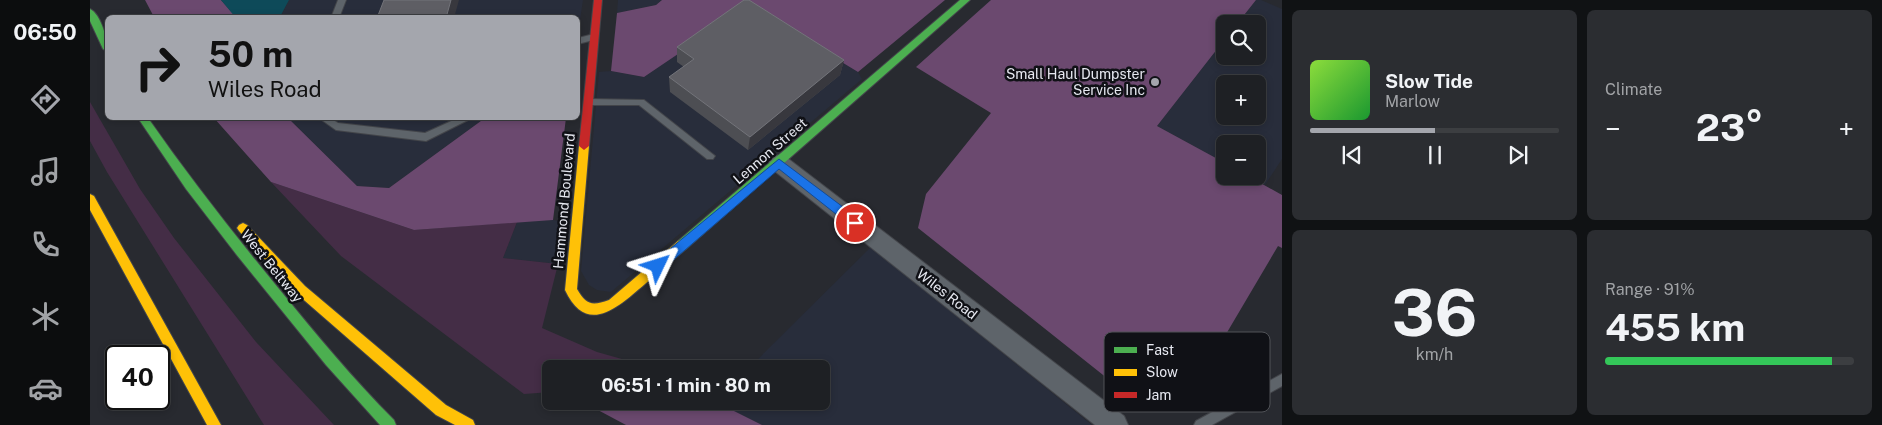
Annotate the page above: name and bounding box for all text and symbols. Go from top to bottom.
map controls [1216,15,1266,185]
button: search [1216,15,1266,65]
text: 06:50 [13,19,77,45]
text: 50 m [208,34,293,75]
icon: right [125,35,190,100]
place label: Small Haul Dumpster Service Inc [1006,66,1145,98]
text: Slow Tide [1385,70,1473,92]
button: + [1216,75,1266,125]
text: Wiles Road [208,76,322,102]
marker: Small Haul Dumpster Service Inc [1149,76,1161,88]
text: Climate [1605,80,1662,99]
icon: directions [28,82,63,117]
text: Marlow [1385,92,1440,111]
text: 23° [1696,105,1763,150]
text: − [1605,112,1621,145]
text: + [1838,112,1854,145]
street label: Lennon Street [730,115,810,187]
street label: Hammond Boulevard [550,133,578,269]
button: − [1216,135,1266,185]
icon: previous [1338,141,1366,169]
icon: pause [1421,141,1449,169]
icon: next [1504,141,1532,169]
icon: music [28,154,63,189]
pin [834,202,876,244]
icon: arrive [841,209,869,237]
icon: phone [28,227,63,262]
street label: West Beltway [238,227,306,306]
position arrow [631,239,683,291]
street label: Wiles Road [914,265,980,323]
text: 36 [1392,274,1477,351]
text: Range · 91% [1605,280,1695,299]
icon: climate [28,299,63,334]
text: 455 km [1605,305,1745,350]
legend [1104,332,1270,412]
text: Fast [1146,342,1174,358]
speed limit sign: 40 [105,345,170,410]
text: km/h [1416,345,1453,364]
text: Slow [1146,364,1178,380]
icon: car [28,371,63,406]
text: 06:51 · 1 min · 80 m [601,374,771,396]
text: Jam [1146,387,1171,403]

